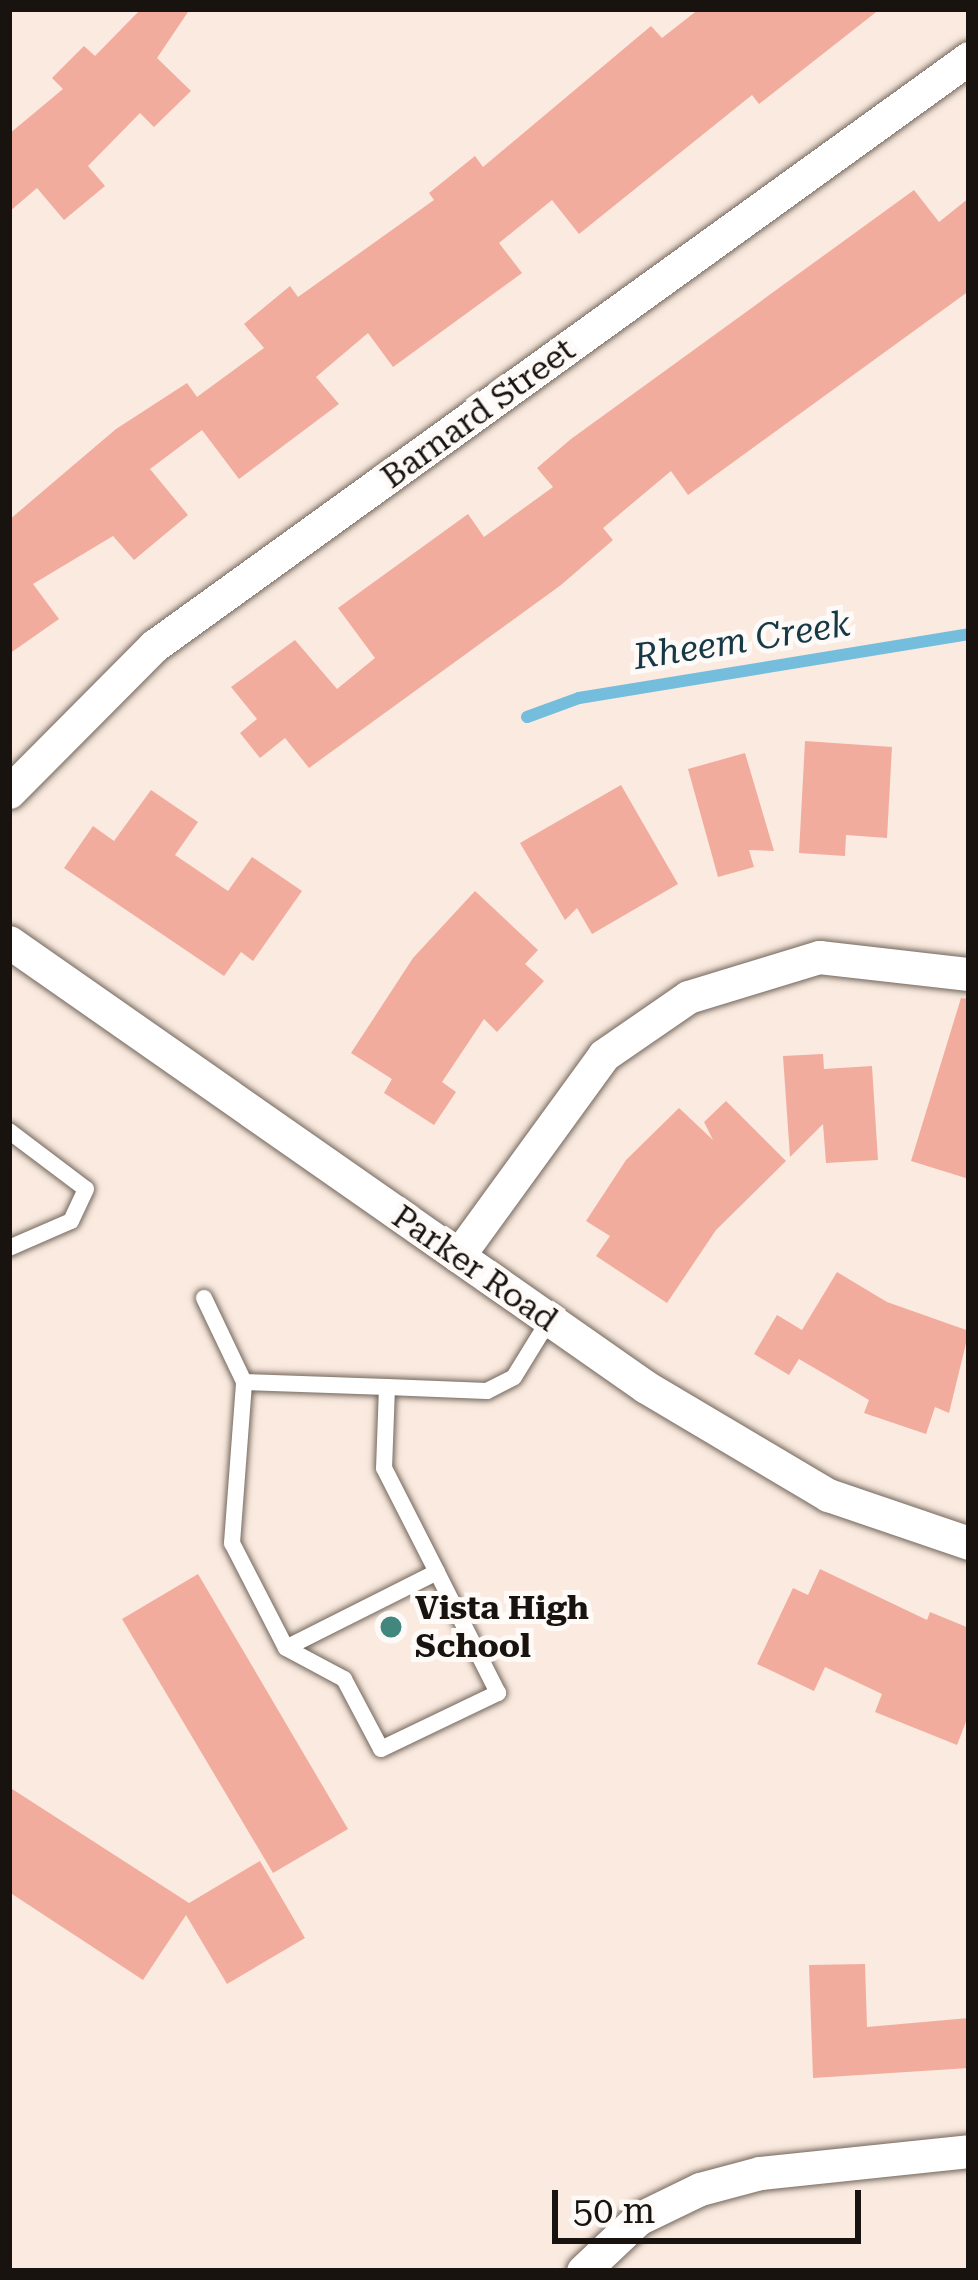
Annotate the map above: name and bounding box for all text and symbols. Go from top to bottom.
street label: Barnard Street [373,329,583,497]
water label: Rheem Creek [631,603,853,679]
street label: Parker Road [385,1196,565,1340]
place label: Vista High School [415,1588,589,1666]
marker: Vista High School [378,1614,404,1640]
scale bar [558,2166,867,2240]
text: 50 m [573,2190,655,2232]

